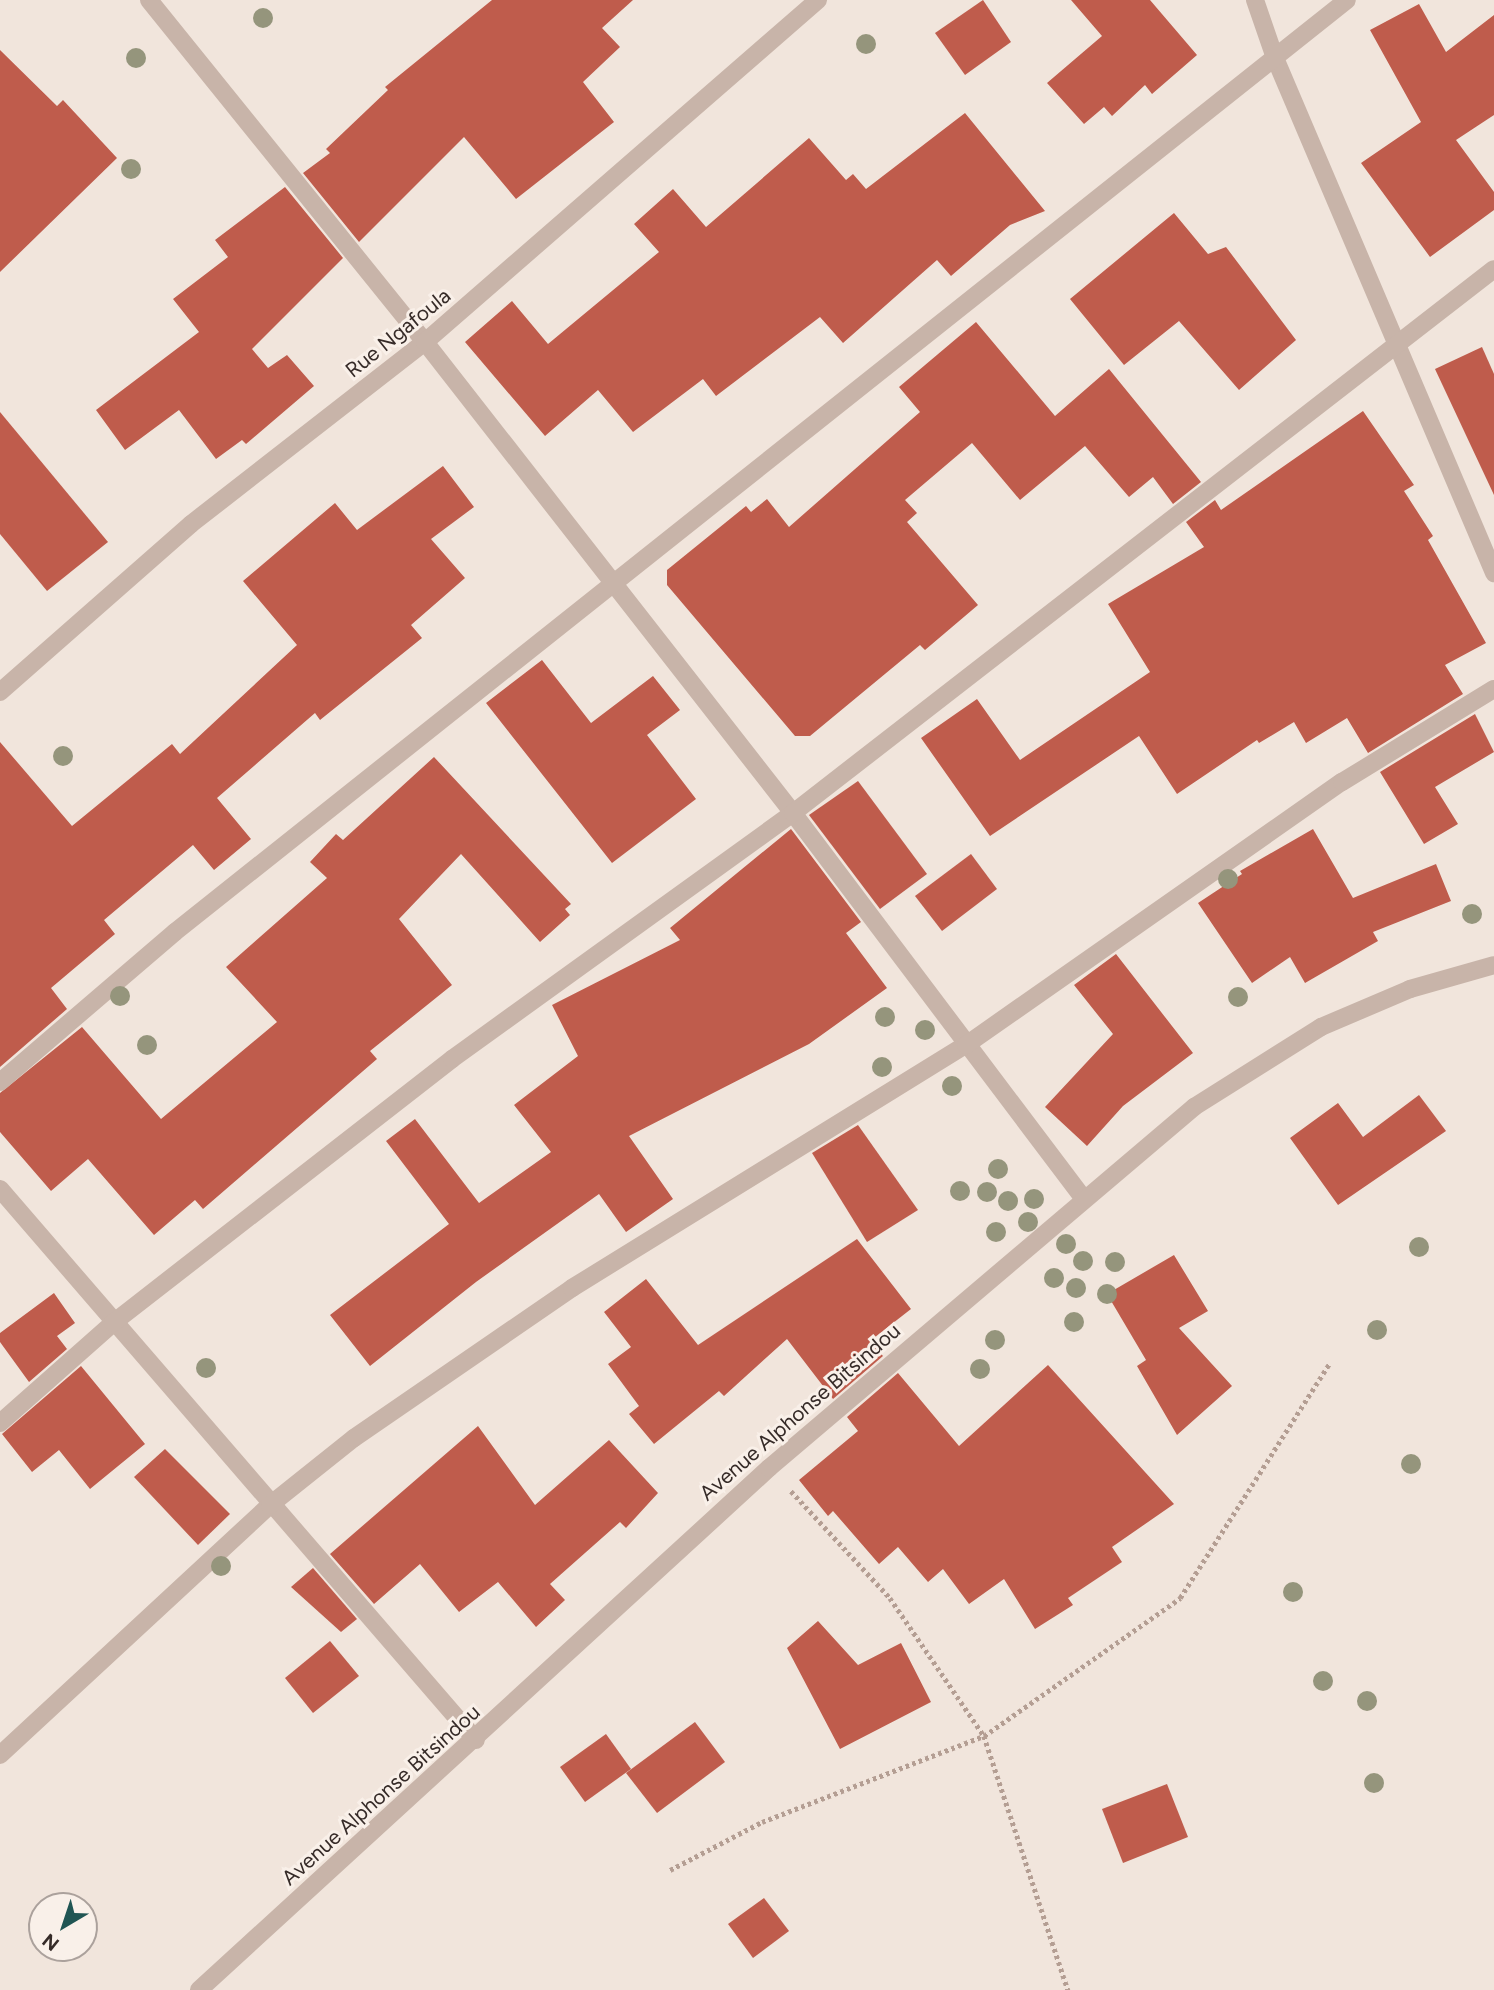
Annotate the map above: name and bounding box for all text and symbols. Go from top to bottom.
street label: Rue Ngafoula [340,283,456,383]
street label: Avenue Alphonse Bitsindou [694,1318,906,1506]
street label: Avenue Alphonse Bitsindou [277,1699,485,1891]
north arrow [28,1892,98,1962]
text: N [38,1929,64,1956]

